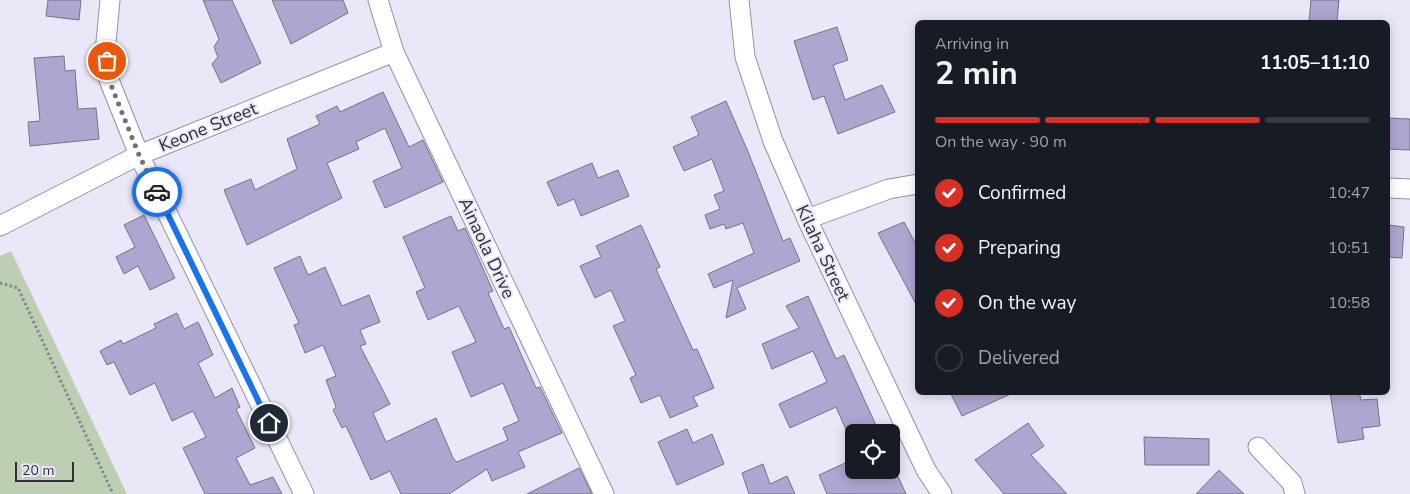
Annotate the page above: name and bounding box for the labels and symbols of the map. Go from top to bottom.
pin [86,40,128,82]
street label: Keone Street [155,96,261,158]
courier [132,167,182,217]
street label: Ainaola Drive [453,193,521,303]
street label: Kilaha Street [790,201,856,306]
pin [248,402,290,444]
scale bar [15,459,74,482]

